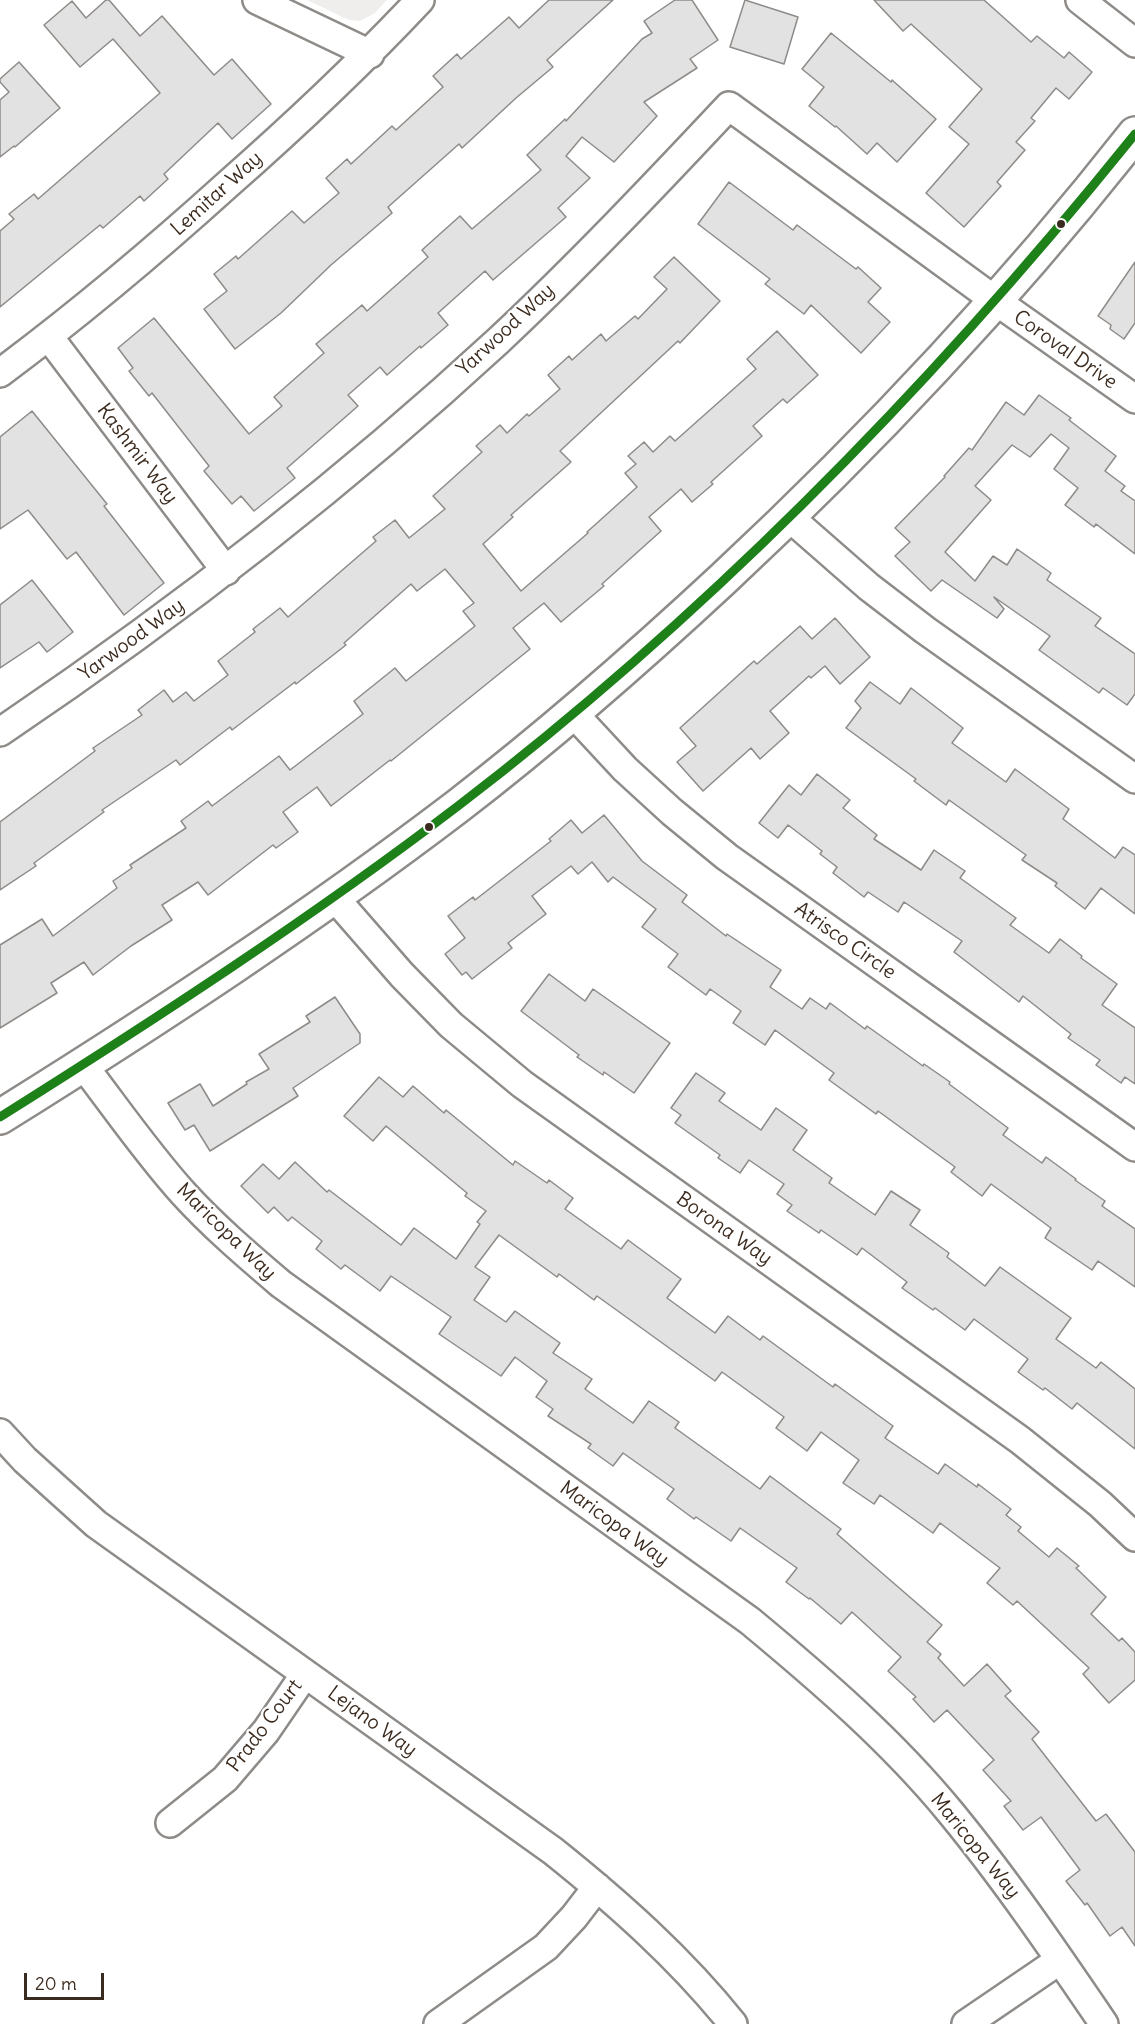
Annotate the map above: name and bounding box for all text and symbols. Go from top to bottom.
street label: Lemitar Way [166,147,268,241]
unlabelled marker [1055,218,1067,230]
street label: Yarwood Way [452,279,560,381]
street label: Coroval Drive [1009,305,1121,395]
street label: Kashmir Way [91,399,183,509]
street label: Yarwood Way [75,594,189,686]
unlabelled marker [423,821,435,833]
street label: Atrisco Circle [790,897,900,985]
street label: Maricopa Way [171,1179,281,1285]
street label: Borona Way [671,1187,777,1271]
street label: Maricopa Way [555,1476,673,1572]
street label: Prado Court [222,1675,308,1777]
street label: Lejano Way [323,1682,421,1762]
street label: Maricopa Way [925,1788,1025,1904]
scale bar [27,1961,106,1999]
text: 20 m [35,1972,77,1995]

